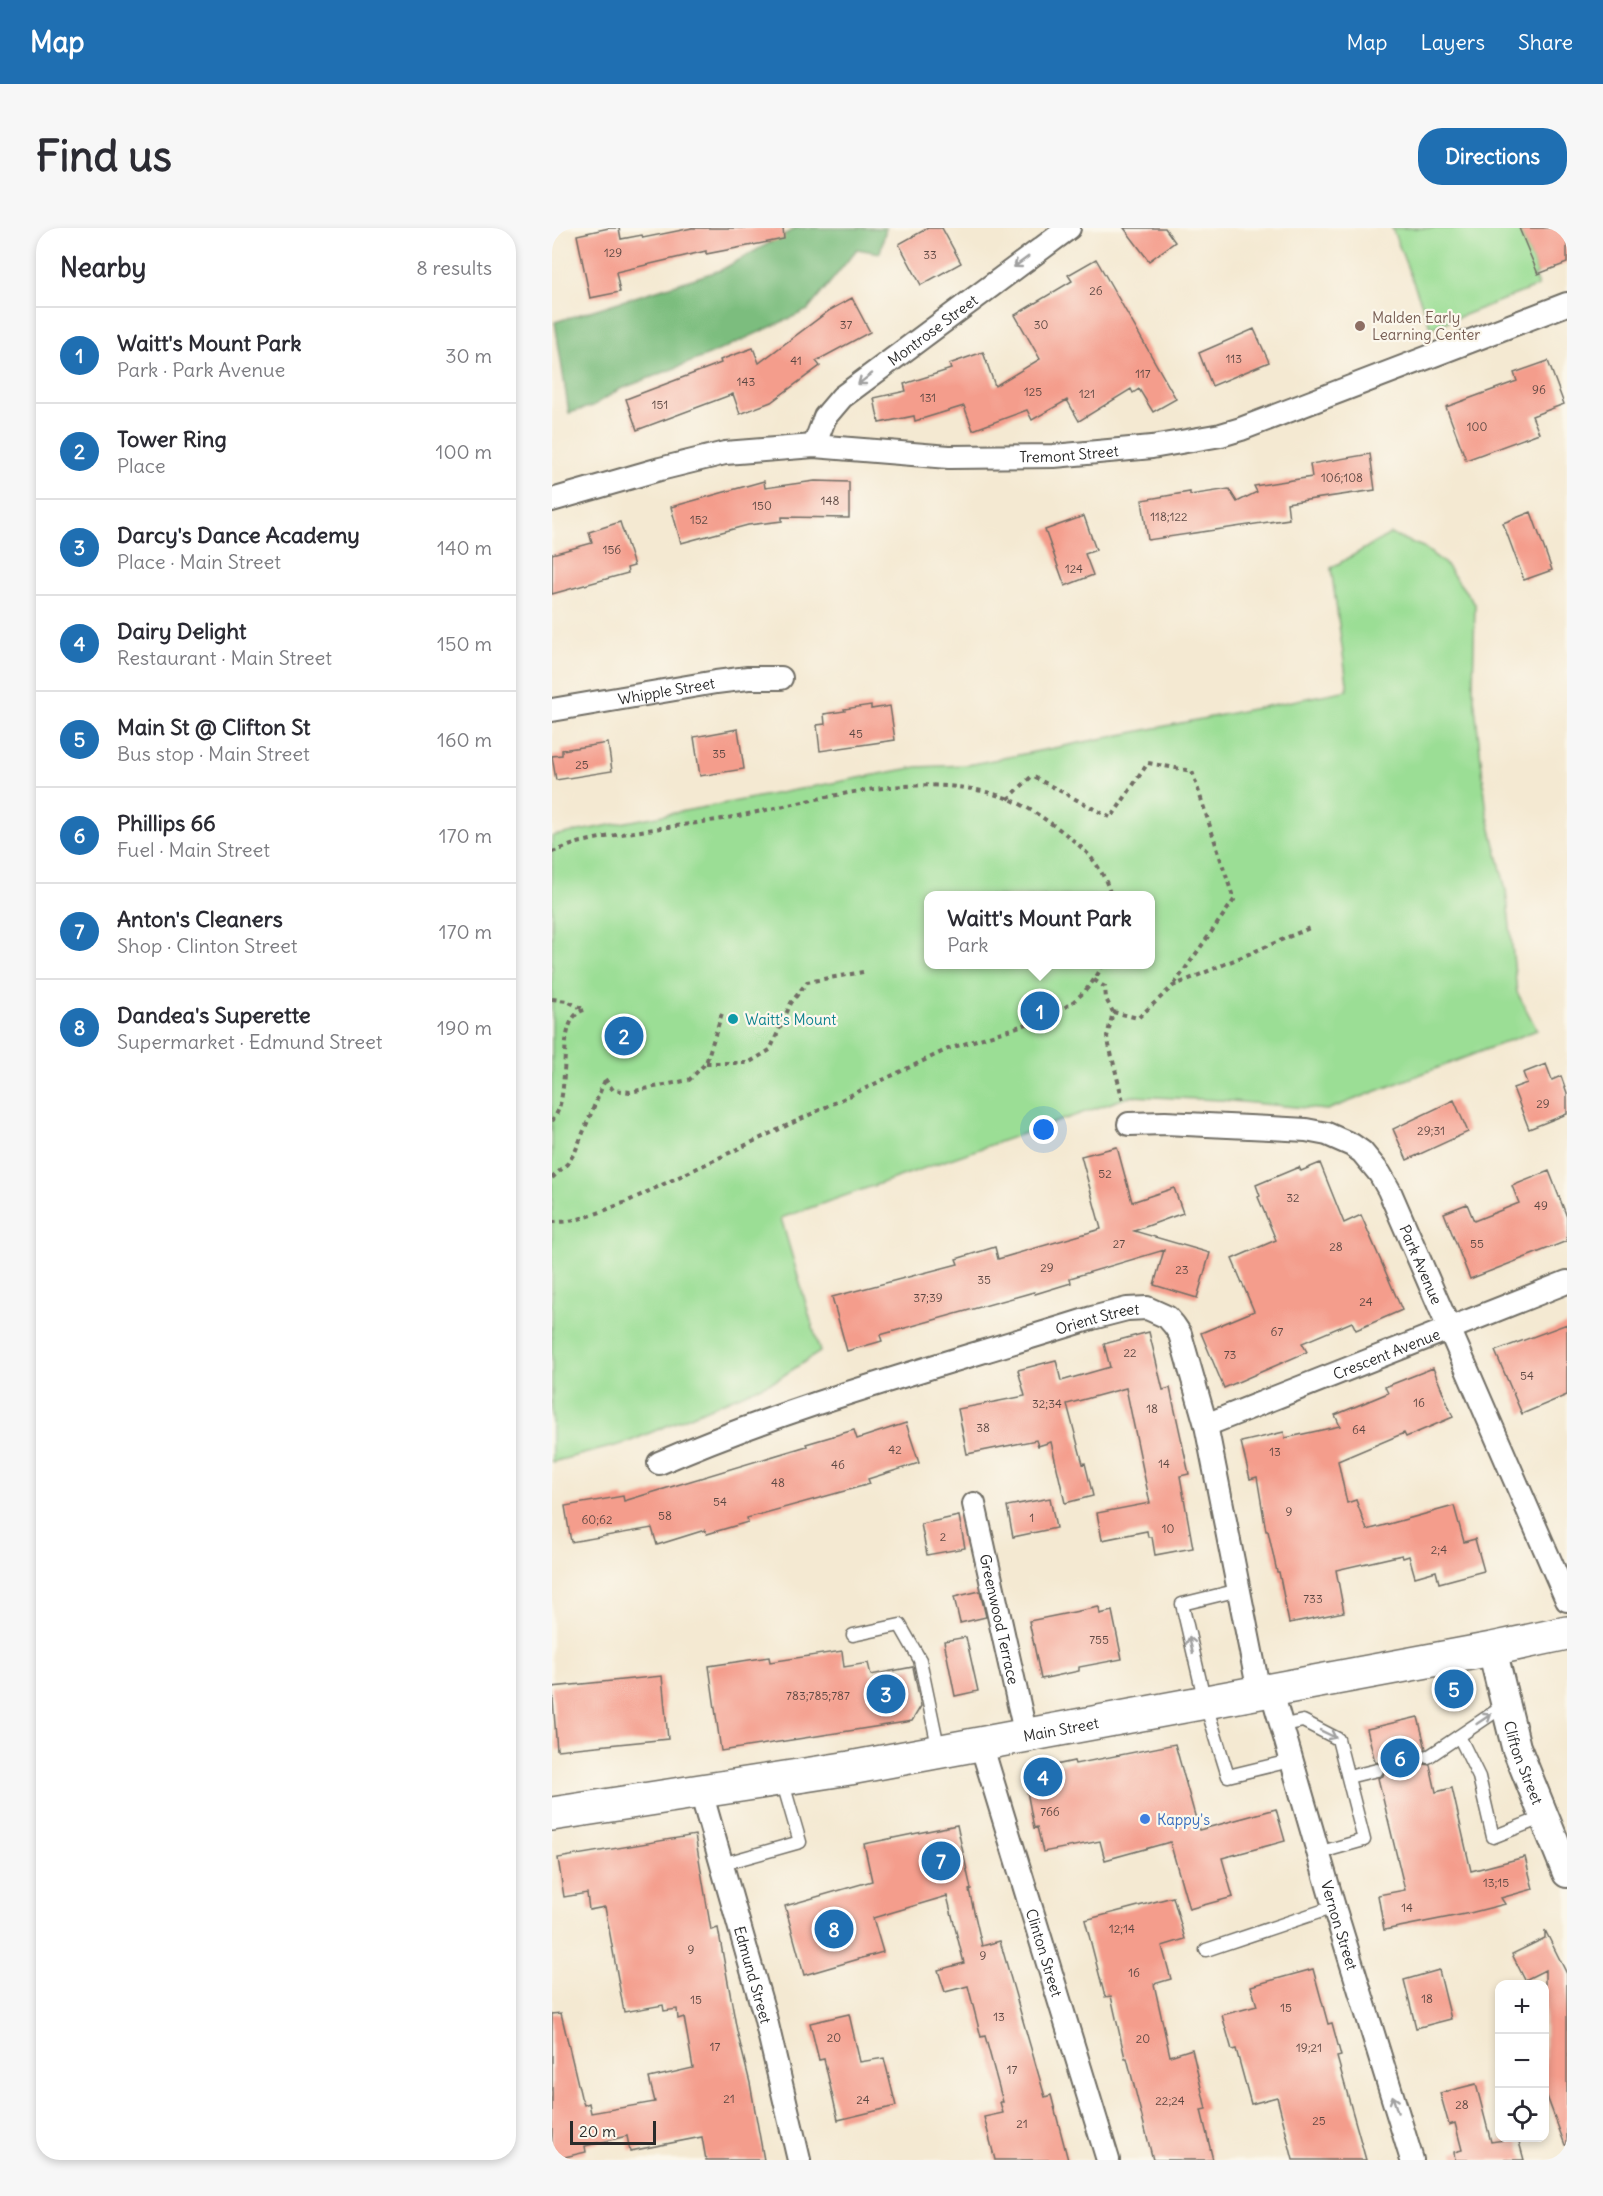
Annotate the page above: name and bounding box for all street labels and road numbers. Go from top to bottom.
street label: Montrose Street [884,290,981,369]
street label: Tremont Street [1019,441,1119,466]
street label: Whipple Street [616,673,716,708]
street label: Park Avenue [1396,1222,1447,1307]
street label: Orient Street [1053,1299,1140,1338]
street label: Crescent Avenue [1330,1324,1443,1383]
street label: Greenwood Terrace [976,1552,1024,1686]
street label: Main Street [1022,1713,1100,1745]
street label: Clifton Street [1500,1719,1548,1807]
street label: Vernon Street [1317,1878,1362,1972]
street label: Clinton Street [1022,1906,1067,1999]
street label: Edmund Street [730,1924,776,2025]

